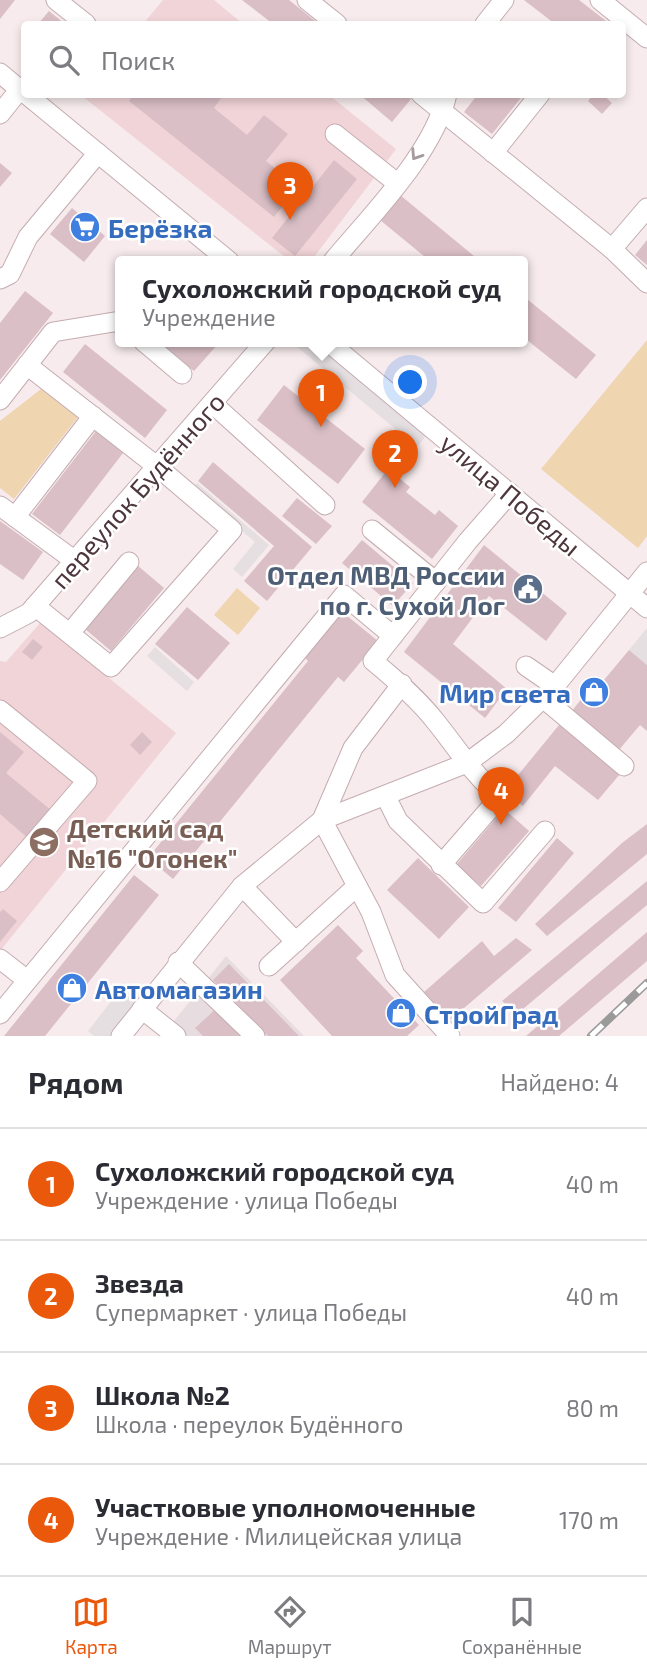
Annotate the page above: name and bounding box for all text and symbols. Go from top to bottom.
search box [21,21,626,98]
icon: search [45,41,83,79]
text: Поиск [101,44,175,75]
one-way arrow [412,147,425,160]
pin: 3 [267,162,313,220]
supermarket icon: Берёзка [68,210,102,244]
place label: Берёзка [108,212,212,243]
popup [115,256,528,347]
text: Сухоложский городской суд [142,272,501,303]
text: Учреждение [142,303,276,331]
your location [393,365,427,399]
pin: 1 [298,369,344,427]
street label: переулок Будённого [43,386,231,595]
street label: улица Победы [434,426,587,562]
pin: 2 [372,430,418,488]
place label: Отдел МВД России по г. Сухой Лог [267,559,505,620]
public building icon: Отдел МВД России по г. Сухой Лог [511,572,545,606]
shop icon: Мир света [577,675,611,709]
place label: Мир света [439,677,571,708]
pin: 4 [478,767,524,825]
place label: Детский сад №16 "Огонек" [67,812,237,873]
school or university icon: Детский сад №16 "Огонек" [27,825,61,859]
shop icon: Автомагазин [55,971,89,1005]
place label: Автомагазин [95,973,263,1004]
shop icon: СтройГрад [384,996,418,1030]
place label: СтройГрад [424,998,558,1029]
text: Рядом [28,1064,124,1100]
text: Найдено: 4 [500,1068,619,1096]
text: Сухоложский городской суд [95,1155,454,1186]
text: 1 [46,1170,56,1198]
text: 40 m [566,1170,619,1198]
text: Учреждение · улица Победы [95,1186,398,1214]
text: Звезда [95,1267,184,1298]
text: 2 [44,1282,58,1310]
text: 40 m [566,1282,619,1310]
text: Супермаркет · улица Победы [95,1298,407,1326]
text: Школа №2 [95,1379,230,1410]
text: 3 [44,1394,58,1422]
text: 80 m [566,1394,619,1422]
text: Школа · переулок Будённого [95,1410,403,1438]
text: Участковые уполномоченные [95,1491,476,1522]
text: 4 [44,1506,58,1534]
text: 170 m [559,1506,619,1534]
text: Учреждение · Милицейская улица [95,1522,462,1550]
tab: Карта [65,1593,118,1658]
tab: Маршрут [248,1593,332,1658]
tab: Сохранённые [462,1593,582,1658]

